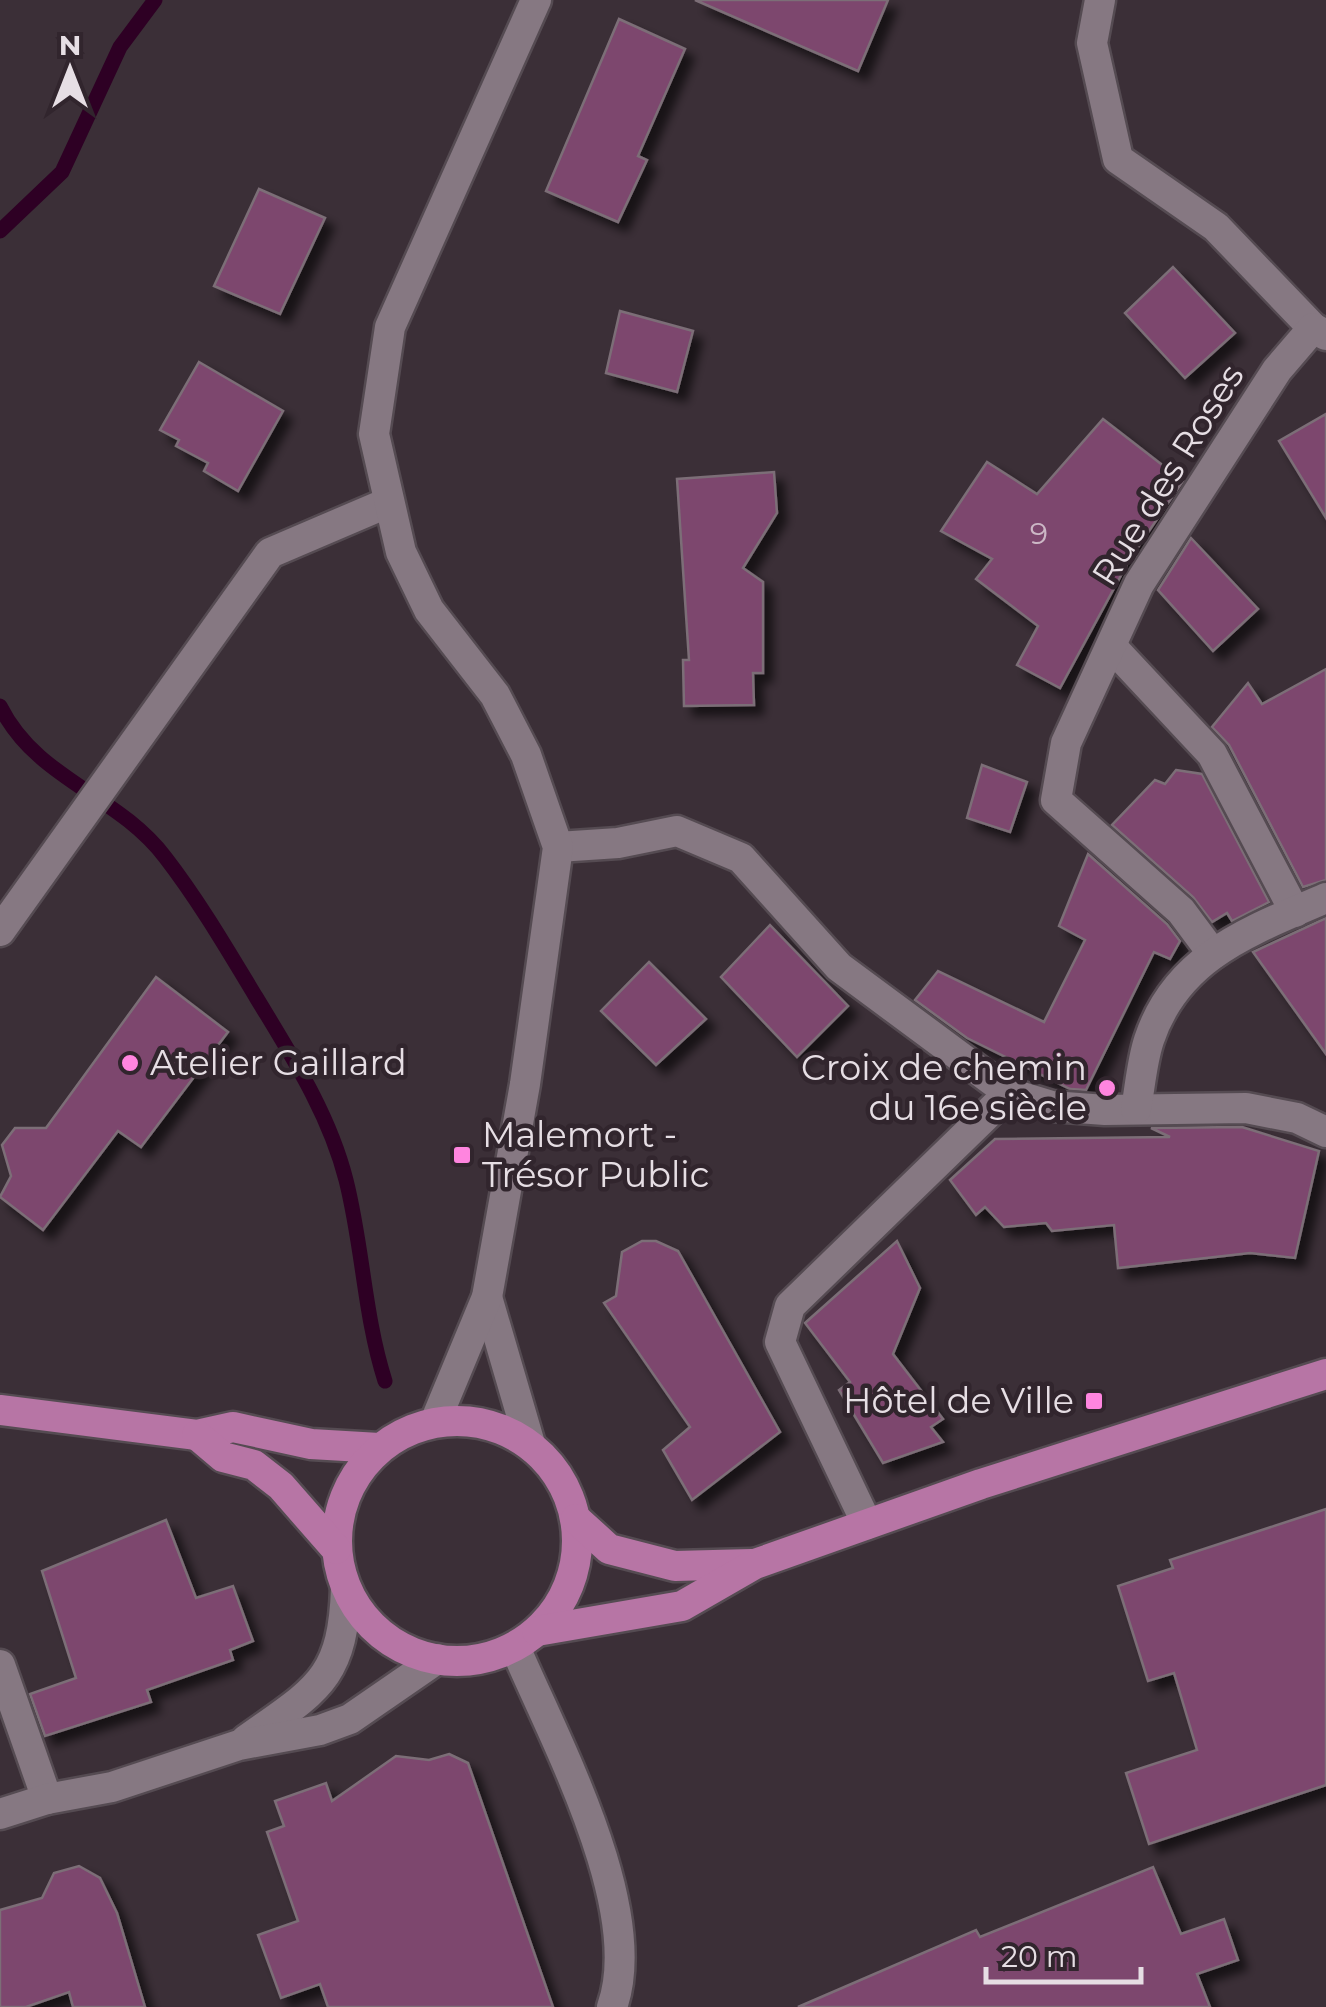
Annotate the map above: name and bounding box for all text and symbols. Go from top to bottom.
north arrow [20,20,120,120]
text: N [59,28,81,62]
street label: Rue des Roses [1082,356,1253,593]
house number: 9 [1030,515,1048,552]
place label: Atelier Gaillard [150,1041,407,1084]
place label: Croix de chemin du 16e siècle [801,1046,1087,1129]
marker: Atelier Gaillard [119,1052,141,1074]
marker: Croix de chemin du 16e siècle [1096,1077,1118,1099]
place label: Malemort - Trésor Public [482,1113,709,1196]
marker: Malemort - Trésor Public [451,1144,473,1166]
place label: Hôtel de Ville [843,1379,1074,1422]
marker: Hôtel de Ville [1083,1390,1105,1412]
scale bar [986,1922,1141,1984]
text: 20 m [1001,1938,1078,1975]

